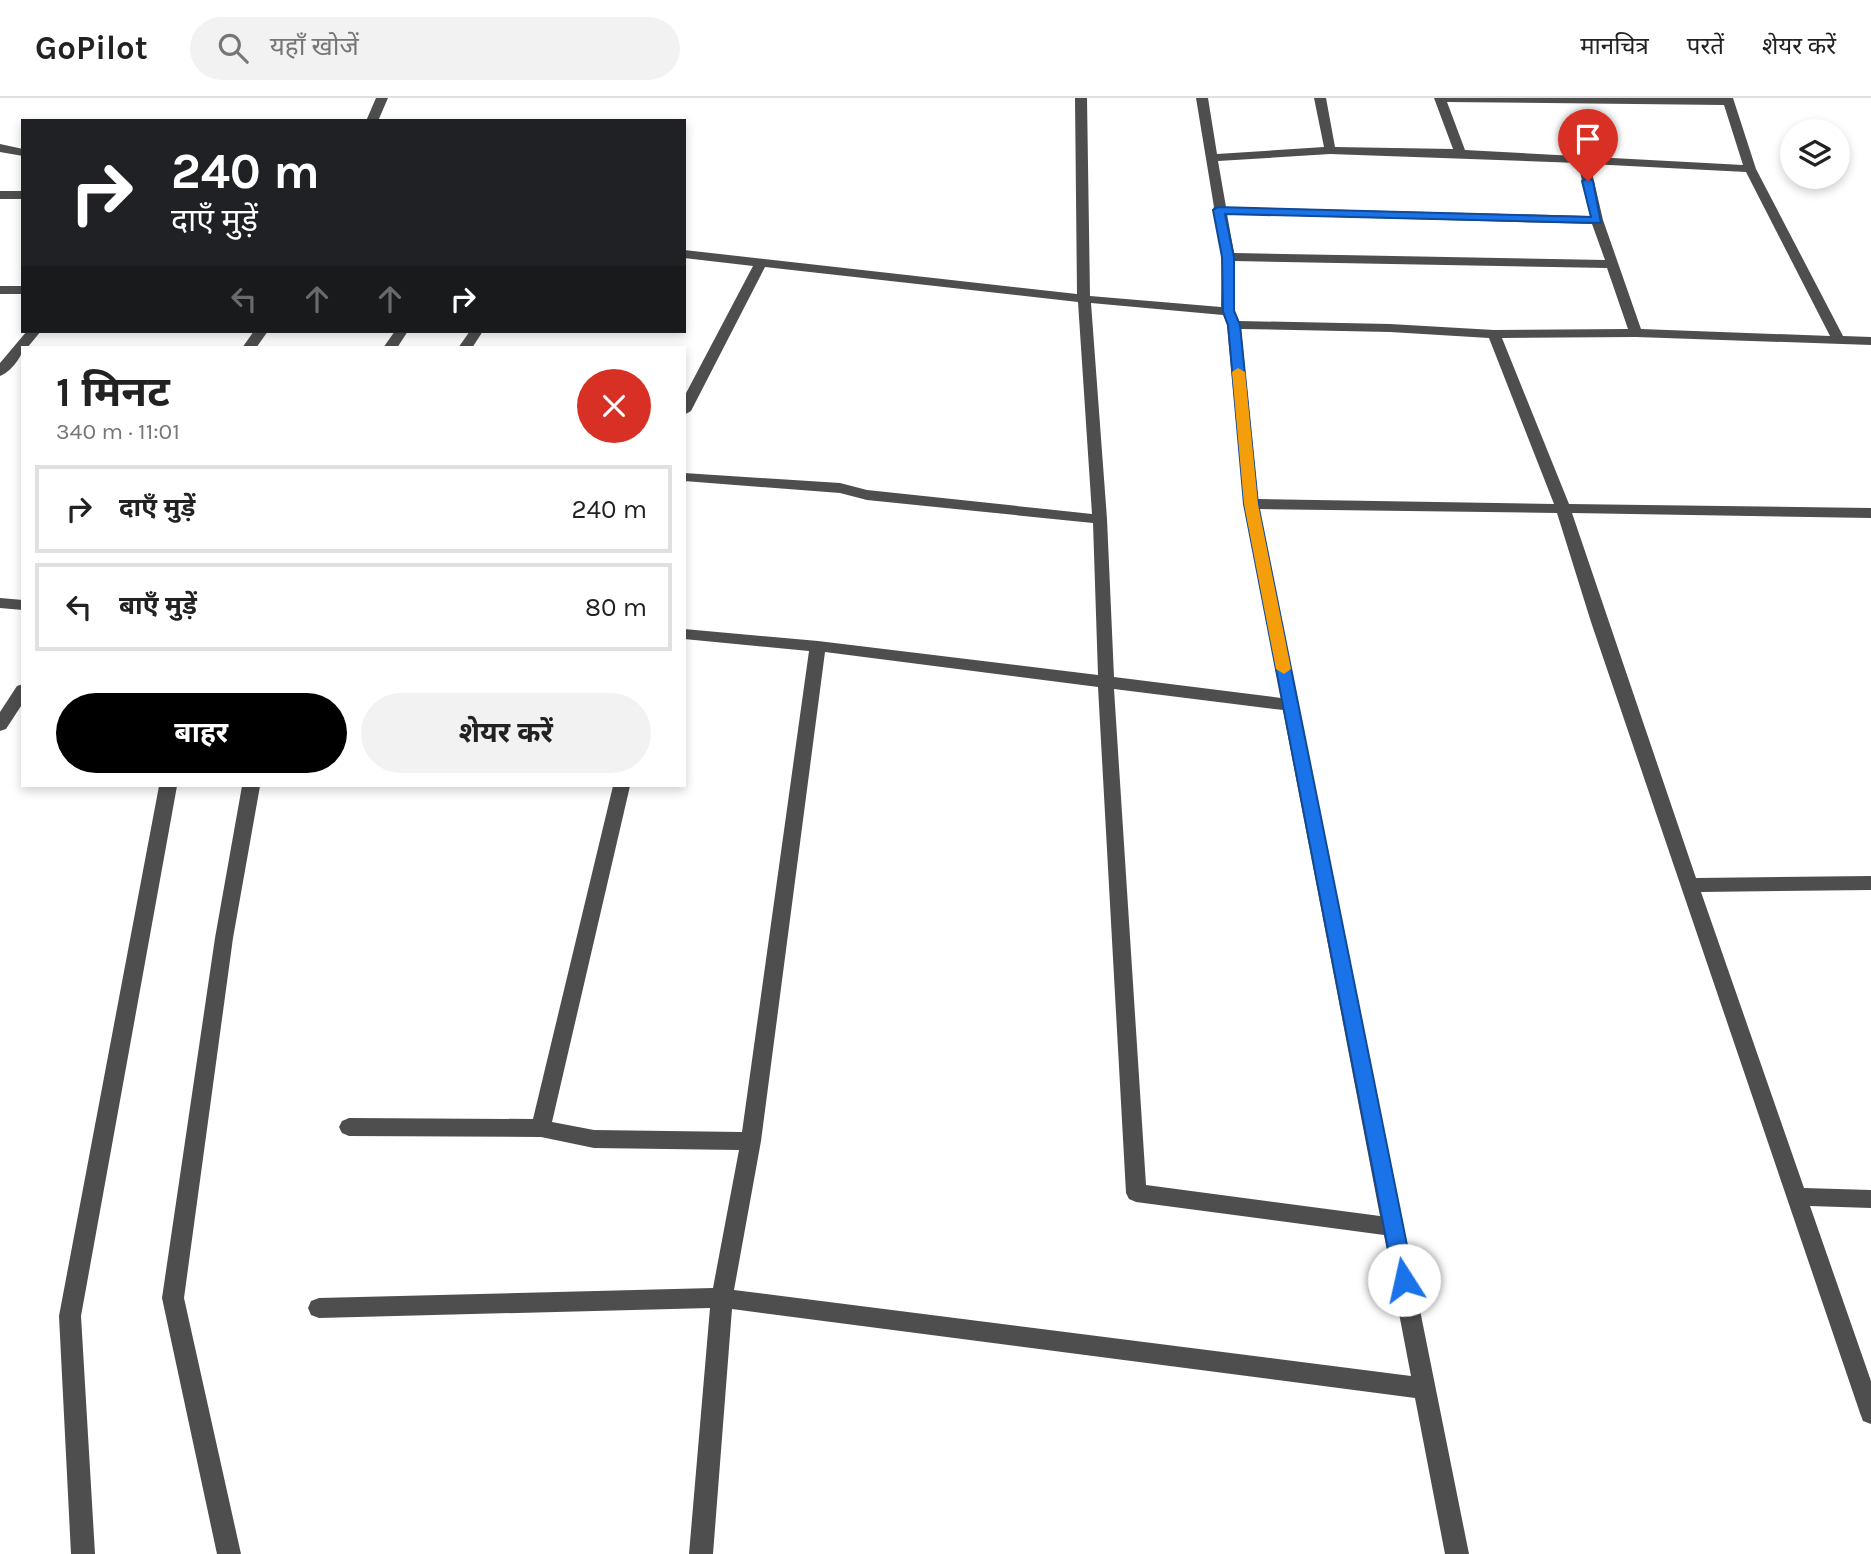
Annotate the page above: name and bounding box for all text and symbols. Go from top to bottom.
search box [190,17,680,80]
text: GoPilot [35,29,148,67]
icon: search [214,29,252,67]
text: यहाँ खोजें [270,31,359,62]
text: मानचित्र [1580,32,1649,60]
text: परतें [1687,32,1724,60]
text: शेयर करें [1762,32,1836,60]
pin [1558,109,1618,181]
map controls [1780,119,1850,189]
button: layers [1780,119,1850,189]
icon: arrive [1569,120,1607,158]
text: 240 m [171,143,320,200]
icon: right [56,147,147,238]
text: दाएँ मुड़ें [171,202,258,239]
icon: left [225,280,263,318]
icon: ahead [298,280,336,318]
icon: ahead [371,280,409,318]
icon: right [444,280,482,318]
text: 1 मिनट [56,367,170,417]
button: close [577,369,651,443]
text: 340 m · 11:01 [56,418,180,445]
icon: right [60,490,98,528]
text: दाएँ मुड़ें [119,492,195,523]
text: 240 m [571,494,647,525]
icon: left [60,588,98,626]
text: बाएँ मुड़ें [119,590,197,621]
text: 80 m [585,592,647,623]
button: बाहर [56,693,347,773]
button: शेयर करें [361,693,651,773]
position arrow [1367,1243,1441,1317]

